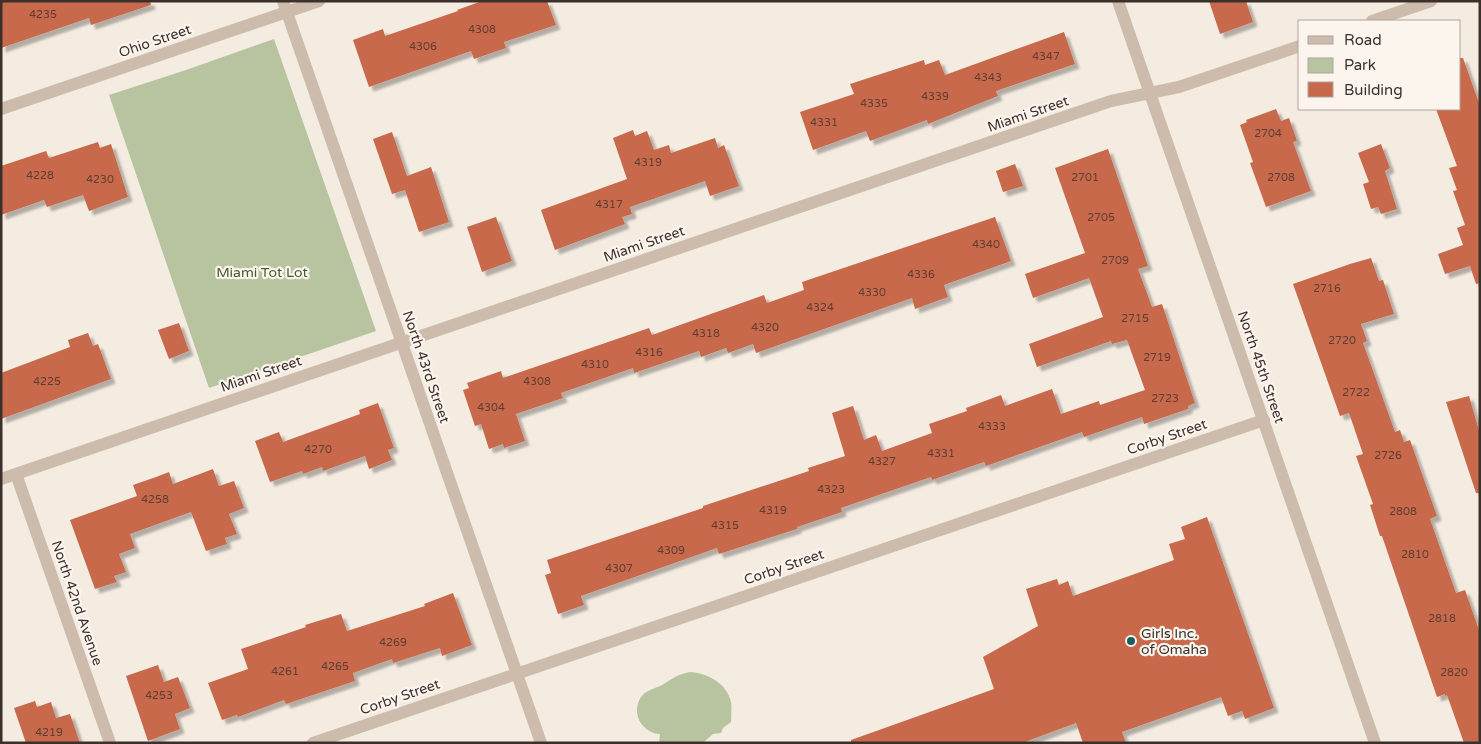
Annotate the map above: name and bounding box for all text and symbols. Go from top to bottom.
house number: 4235 [29,8,57,21]
street label: Ohio Street [117,20,194,61]
legend [1298,20,1461,110]
house number: 4308 [468,23,496,36]
text: Road [1344,31,1382,49]
house number: 4306 [409,40,437,53]
house number: 4347 [1032,50,1060,63]
text: Park [1344,56,1376,74]
house number: 4343 [974,71,1002,84]
text: Building [1344,81,1403,99]
house number: 4339 [921,90,949,103]
street label: Miami Street [985,92,1071,136]
house number: 4335 [860,97,888,110]
house number: 4331 [810,116,838,129]
house number: 2704 [1254,127,1282,140]
house number: 4319 [634,156,662,169]
house number: 4228 [26,169,54,182]
house number: 2701 [1071,171,1099,184]
house number: 2708 [1267,171,1295,184]
house number: 4230 [86,173,114,186]
house number: 4317 [595,198,623,211]
house number: 2705 [1087,211,1115,224]
street label: Miami Street [601,222,687,266]
house number: 4340 [972,238,1000,251]
house number: 2709 [1101,254,1129,267]
park label: Miami Tot Lot [216,264,308,281]
house number: 4336 [907,268,935,281]
house number: 2716 [1313,282,1341,295]
house number: 4330 [858,286,886,299]
house number: 4324 [806,301,834,314]
street label: North 43rd Street [399,309,453,426]
street label: North 45th Street [1234,309,1288,426]
house number: 2715 [1121,312,1149,325]
house number: 4320 [751,321,779,334]
house number: 4318 [692,327,720,340]
house number: 2720 [1328,334,1356,347]
house number: 4316 [635,346,663,359]
house number: 2719 [1143,351,1171,364]
street label: Miami Street [218,352,304,396]
house number: 4310 [581,358,609,371]
house number: 4225 [33,375,61,388]
house number: 4308 [523,375,551,388]
house number: 2722 [1342,386,1370,399]
house number: 2723 [1151,392,1179,405]
house number: 4304 [477,401,505,414]
street label: Corby Street [1125,415,1210,459]
house number: 4333 [978,420,1006,433]
house number: 4270 [304,443,332,456]
house number: 4331 [927,447,955,460]
house number: 2726 [1374,449,1402,462]
house number: 4327 [868,455,896,468]
house number: 4323 [817,483,845,496]
house number: 4258 [141,493,169,506]
house number: 4319 [759,504,787,517]
house number: 2808 [1389,505,1417,518]
house number: 4315 [711,519,739,532]
street label: North 42nd Avenue [48,538,106,668]
house number: 4309 [657,544,685,557]
street label: Corby Street [742,545,827,589]
house number: 2810 [1401,548,1429,561]
house number: 4307 [605,562,633,575]
house number: 2818 [1428,612,1456,625]
place label: Girls Inc. of Omaha [1141,625,1207,658]
marker: Girls Inc. of Omaha [1125,635,1137,647]
house number: 4269 [379,636,407,649]
house number: 4265 [321,660,349,673]
house number: 4261 [271,665,299,678]
house number: 2820 [1440,666,1468,679]
street label: Corby Street [358,675,443,719]
house number: 4253 [145,689,173,702]
house number: 4219 [35,726,63,739]

